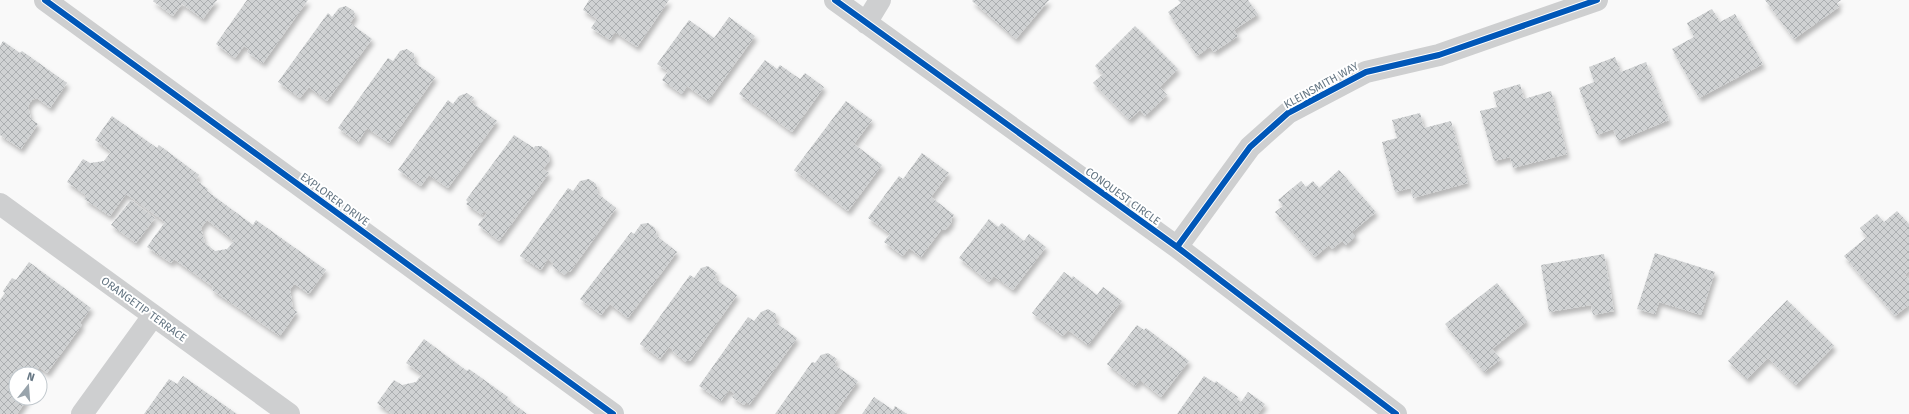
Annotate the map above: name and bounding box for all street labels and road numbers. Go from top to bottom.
street label: KLEINSMITH WAY [1282,60,1361,111]
street label: CONQUEST CIRCLE [1083,165,1163,228]
street label: EXPLORER DRIVE [298,170,372,229]
street label: ORANGETIP TERRACE [99,274,189,345]

